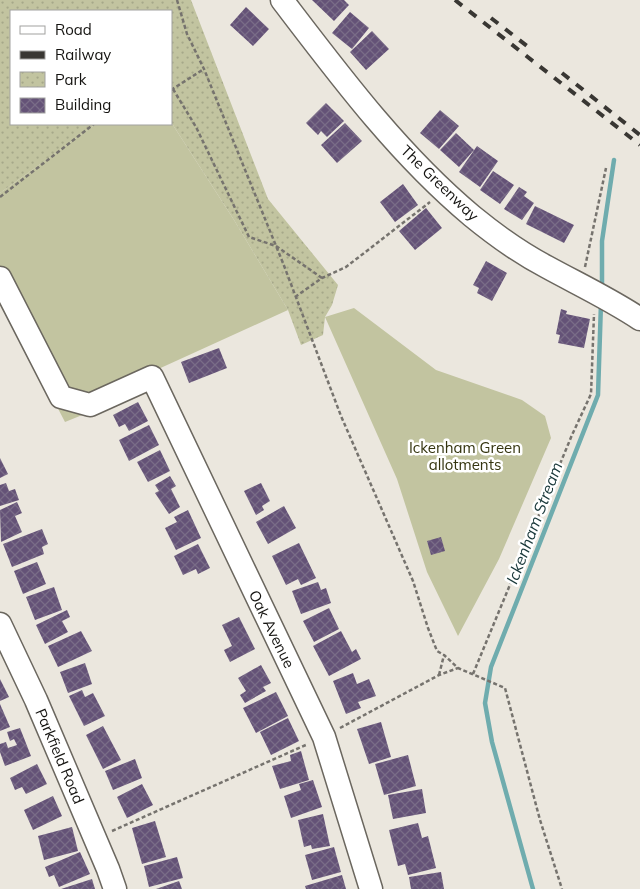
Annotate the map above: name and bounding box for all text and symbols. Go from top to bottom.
legend [10,10,172,125]
text: Road [55,20,92,39]
text: Railway [55,45,111,64]
text: Park [55,70,87,89]
text: Building [55,95,111,114]
street label: The Greenway [397,141,483,225]
park label: Ickenham Green allotments [409,438,521,474]
water label: Ickenham Stream [502,459,566,587]
street label: Oak Avenue [245,587,299,671]
street label: Parkfield Road [31,706,89,806]

